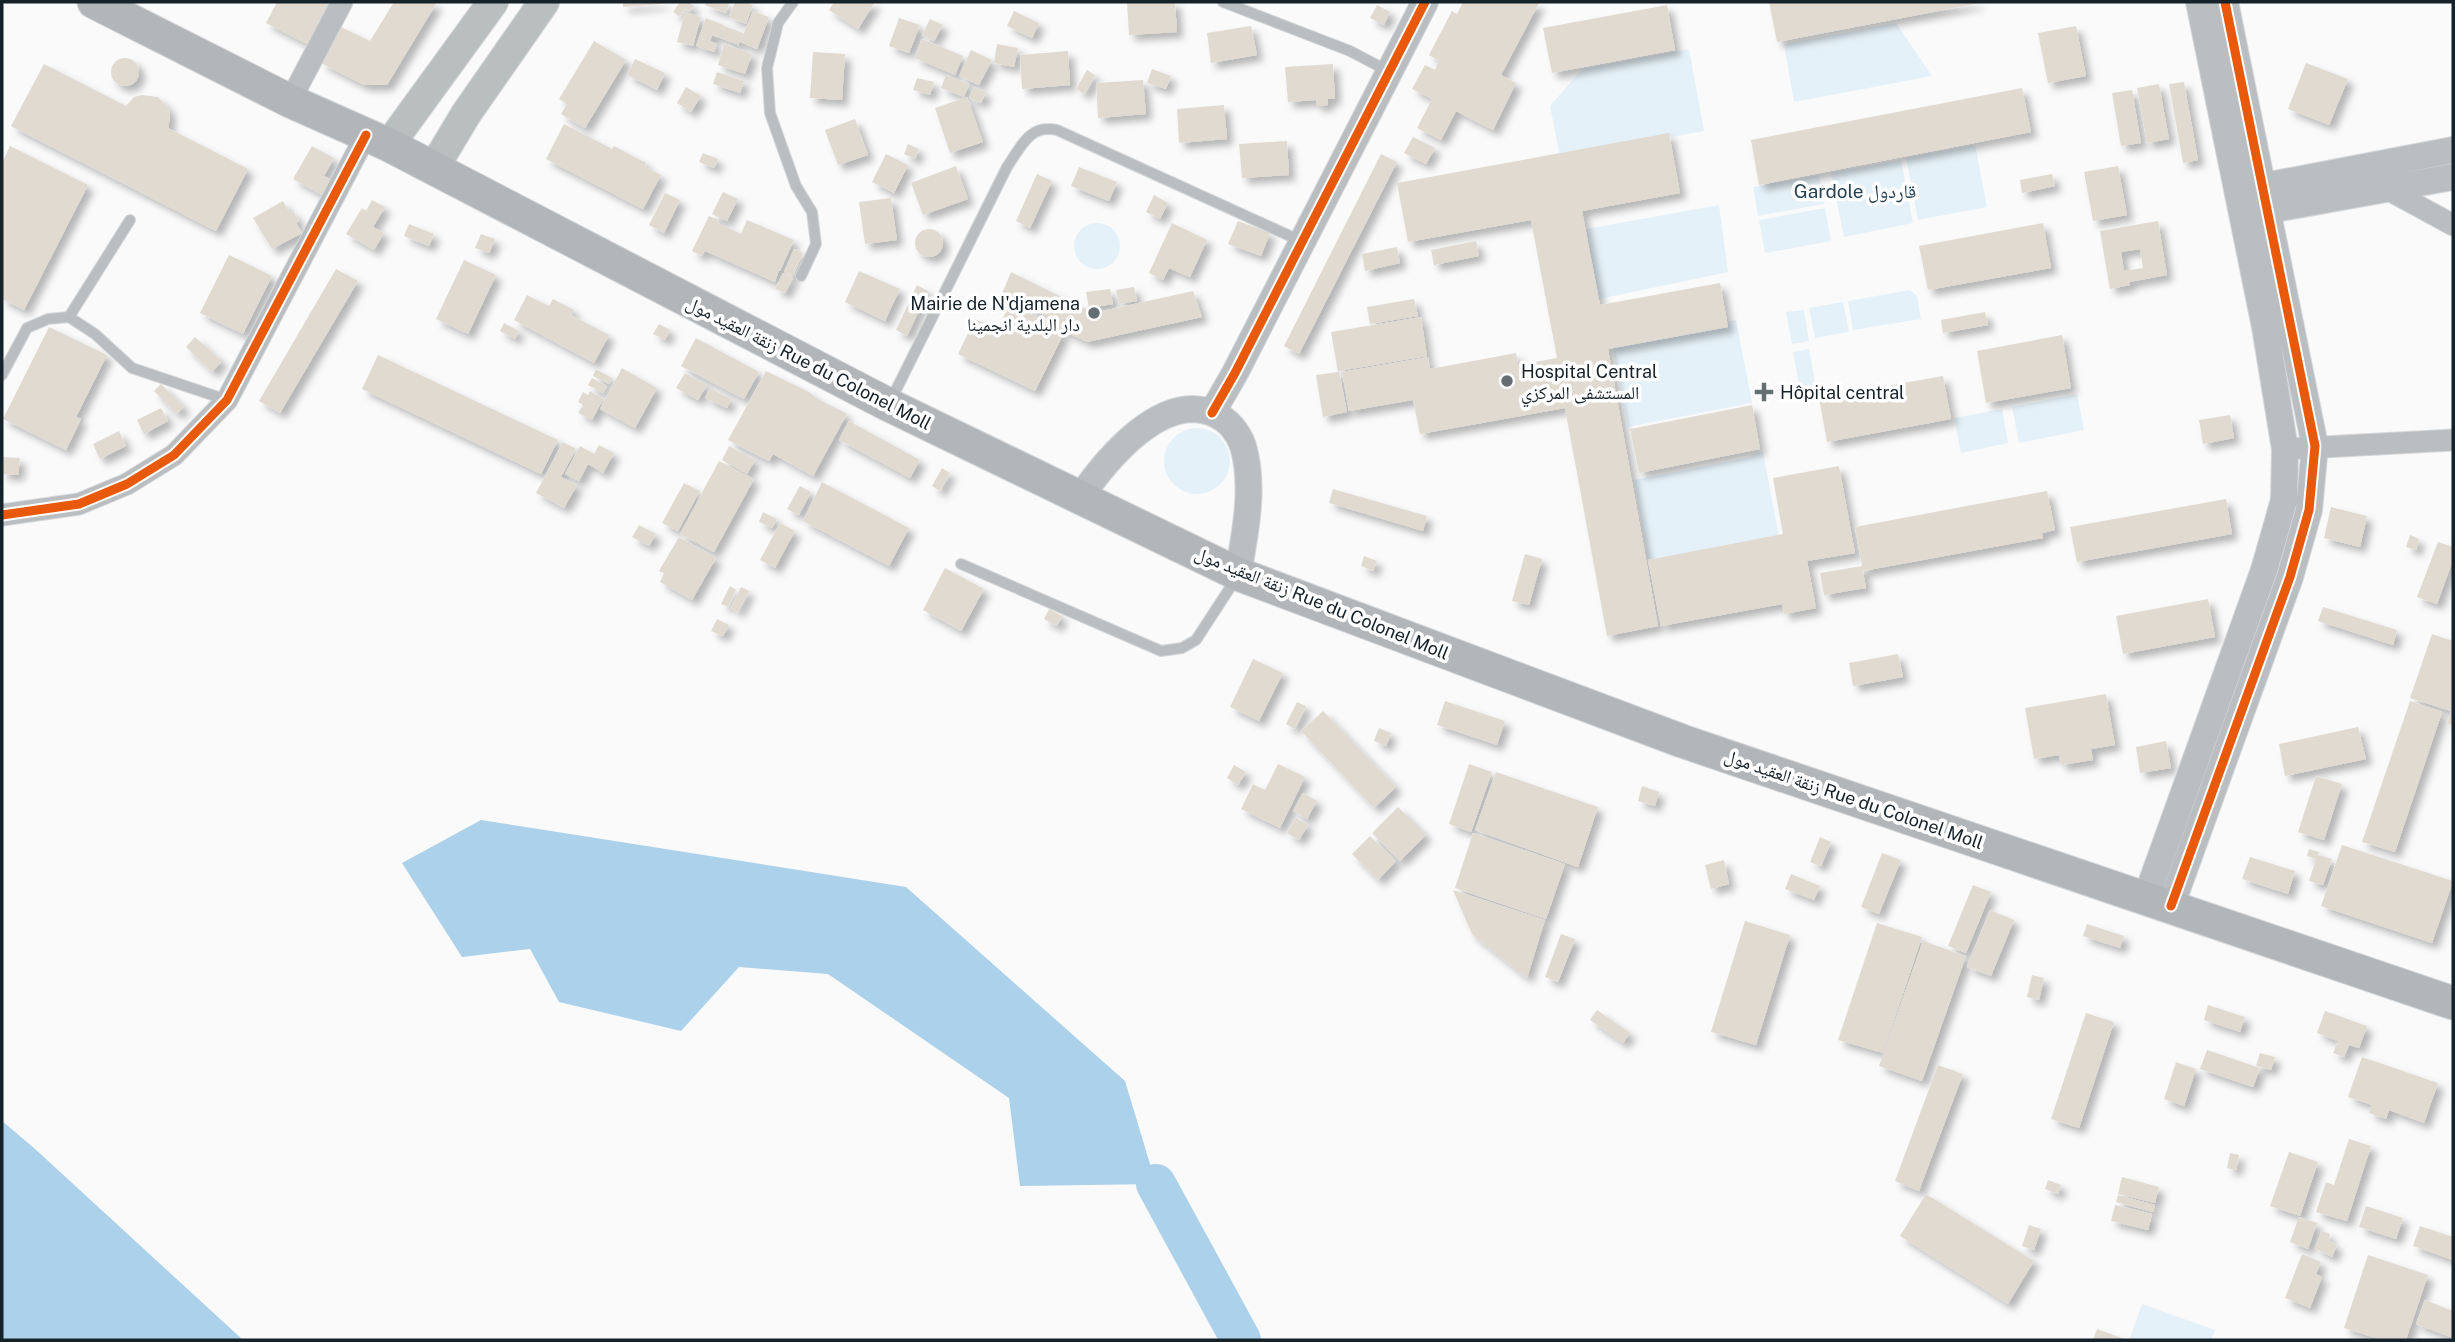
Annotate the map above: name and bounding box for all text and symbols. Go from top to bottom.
district label: Gardole قاردول [1794,180,1916,203]
street label: زنقة العقيد مول Rue du Colonel Moll [683,292,935,435]
place label: Mairie de N'djamena دار البلدية انجمينا [910,293,1080,335]
marker: Mairie de N'djamena دار البلدية انجمينا [1086,305,1102,321]
place label: Hospital Central المستشفى المركزي [1521,361,1657,407]
marker: Hospital Central المستشفى المركزي [1499,373,1515,389]
marker: Hôpital central [1754,382,1774,402]
place label: Hôpital central [1780,382,1905,403]
street label: زنقة العقيد مول Rue du Colonel Moll [1192,542,1452,665]
street label: زنقة العقيد مول Rue du Colonel Moll [1722,745,1986,854]

